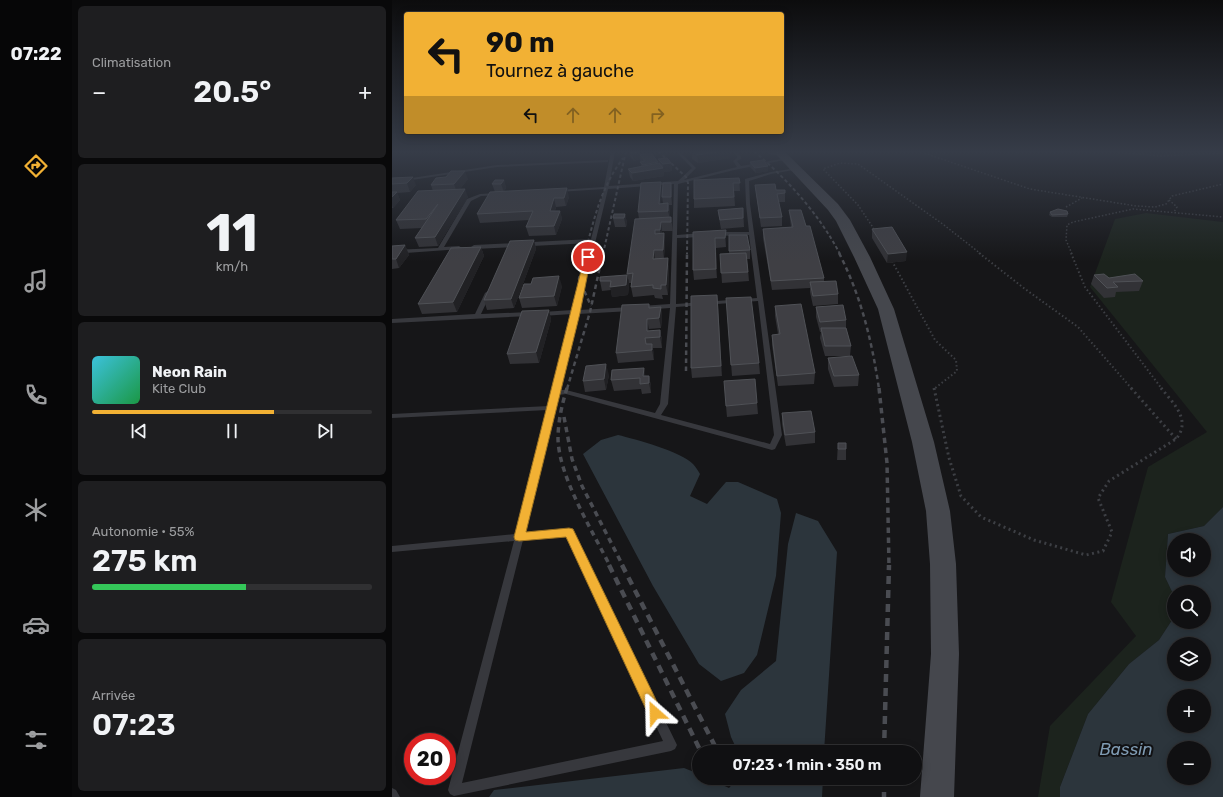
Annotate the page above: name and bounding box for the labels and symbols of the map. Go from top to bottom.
pin [571,240,605,274]
position arrow [634,692,676,734]
speed limit sign: 20 [404,733,456,785]
water label: Bassin [1099,739,1153,759]

